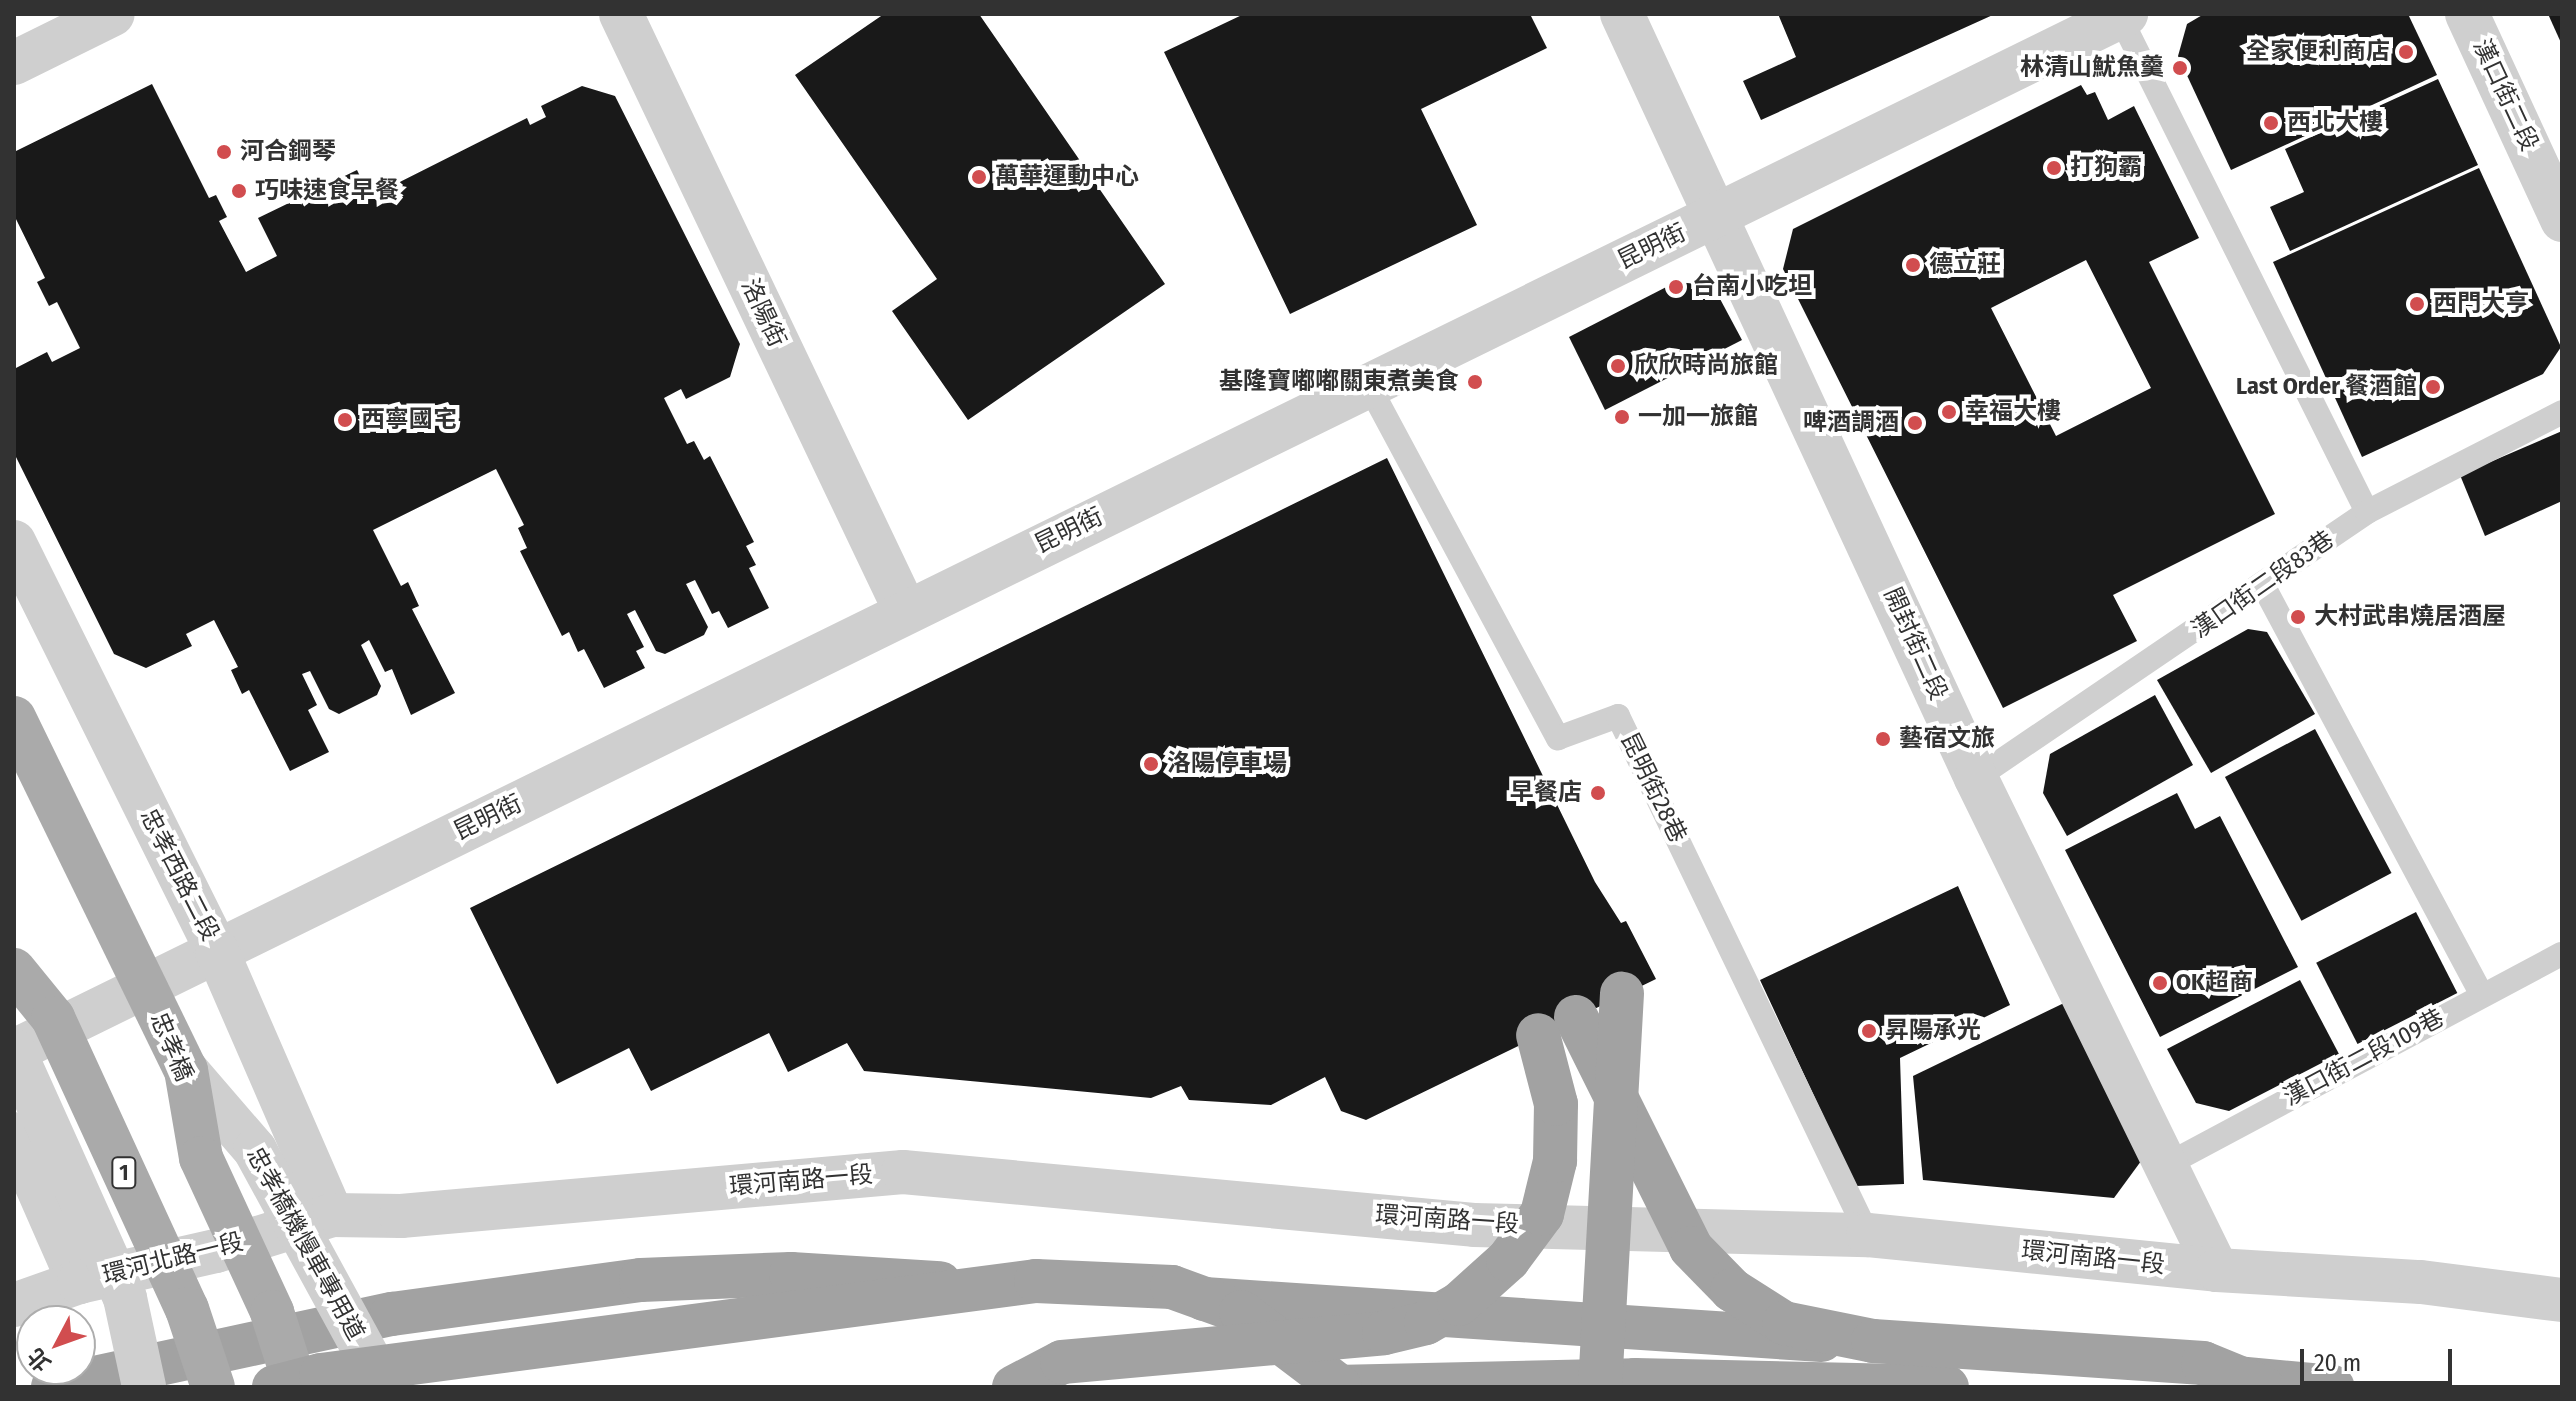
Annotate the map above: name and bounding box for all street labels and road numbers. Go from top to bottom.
street label: 漢口街二段 [2467,35,2543,155]
street label: 昆明街 [1613,218,1691,276]
street label: 洛陽街 [735,274,791,352]
street label: 昆明街 [1030,502,1108,560]
street label: 漢口街二段83巷 [2186,525,2340,645]
street label: 開封街二段 [1877,583,1953,705]
street label: 昆明街28巷 [1614,728,1692,848]
street label: 昆明街 [449,789,527,847]
street label: 忠孝西路二段 [133,804,225,946]
street label: 漢口街二段109巷 [2279,1004,2449,1112]
street label: 忠孝橋 [144,1008,198,1086]
street label: 忠孝橋機慢車專用道 [240,1143,370,1345]
road number: 1 [110,1155,138,1191]
street label: 環河南路一段 [728,1160,874,1202]
street label: 環河南路一段 [1374,1201,1520,1239]
street label: 環河北路一段 [100,1228,246,1290]
street label: 環河南路一段 [2020,1236,2166,1280]

